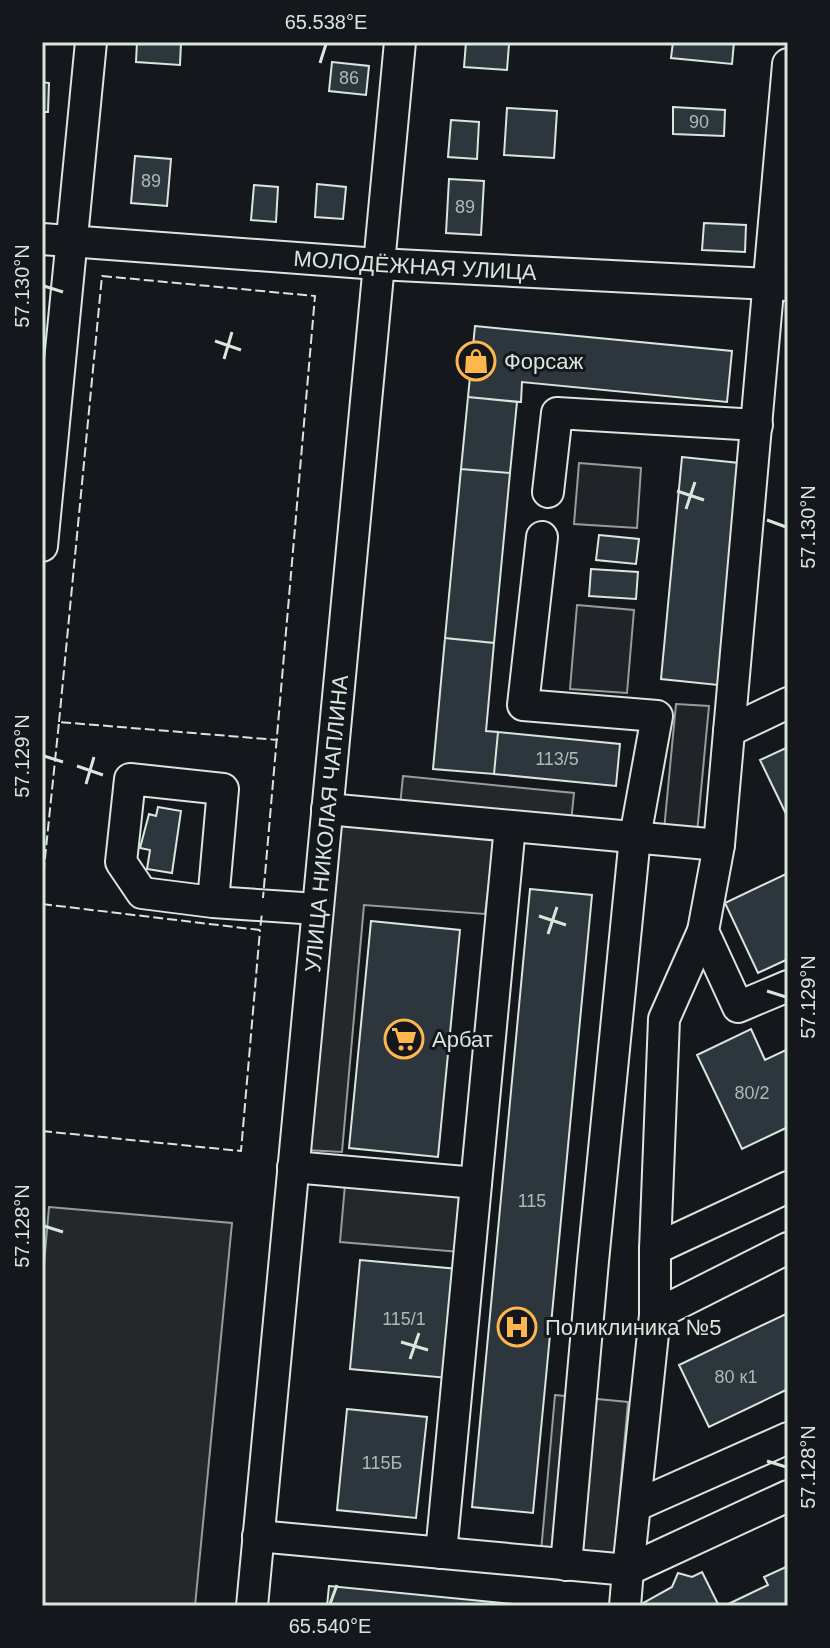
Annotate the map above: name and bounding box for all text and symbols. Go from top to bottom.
text: 65.538°E [285,11,367,33]
house number: 86 [339,68,359,88]
house number: 90 [689,112,709,132]
house number: 89 [141,171,161,191]
house number: 89 [455,197,475,217]
text: 57.130°N [11,244,33,328]
street label: МОЛОДЁЖНАЯ УЛИЦА [293,246,537,285]
shop icon: Форсаж [455,340,497,382]
place label: Форсаж [504,349,583,374]
text: 57.130°N [797,485,819,569]
street label: УЛИЦА НИКОЛАЯ ЧАПЛИНА [300,673,353,973]
text: 57.129°N [11,714,33,798]
house number: 113/5 [535,749,579,769]
text: 57.129°N [797,955,819,1039]
supermarket icon: Арбат [383,1018,425,1060]
place label: Арбат [432,1027,493,1052]
house number: 80/2 [734,1083,770,1103]
text: 57.128°N [11,1184,33,1268]
house number: 115 [518,1191,546,1211]
hospital icon: Поликлиника №5 [496,1306,538,1348]
house number: 115/1 [382,1309,426,1329]
place label: Поликлиника №5 [545,1315,721,1340]
house number: 80 к1 [715,1367,757,1387]
text: 57.128°N [797,1425,819,1509]
house number: 115Б [362,1453,402,1473]
text: 65.540°E [289,1615,371,1637]

